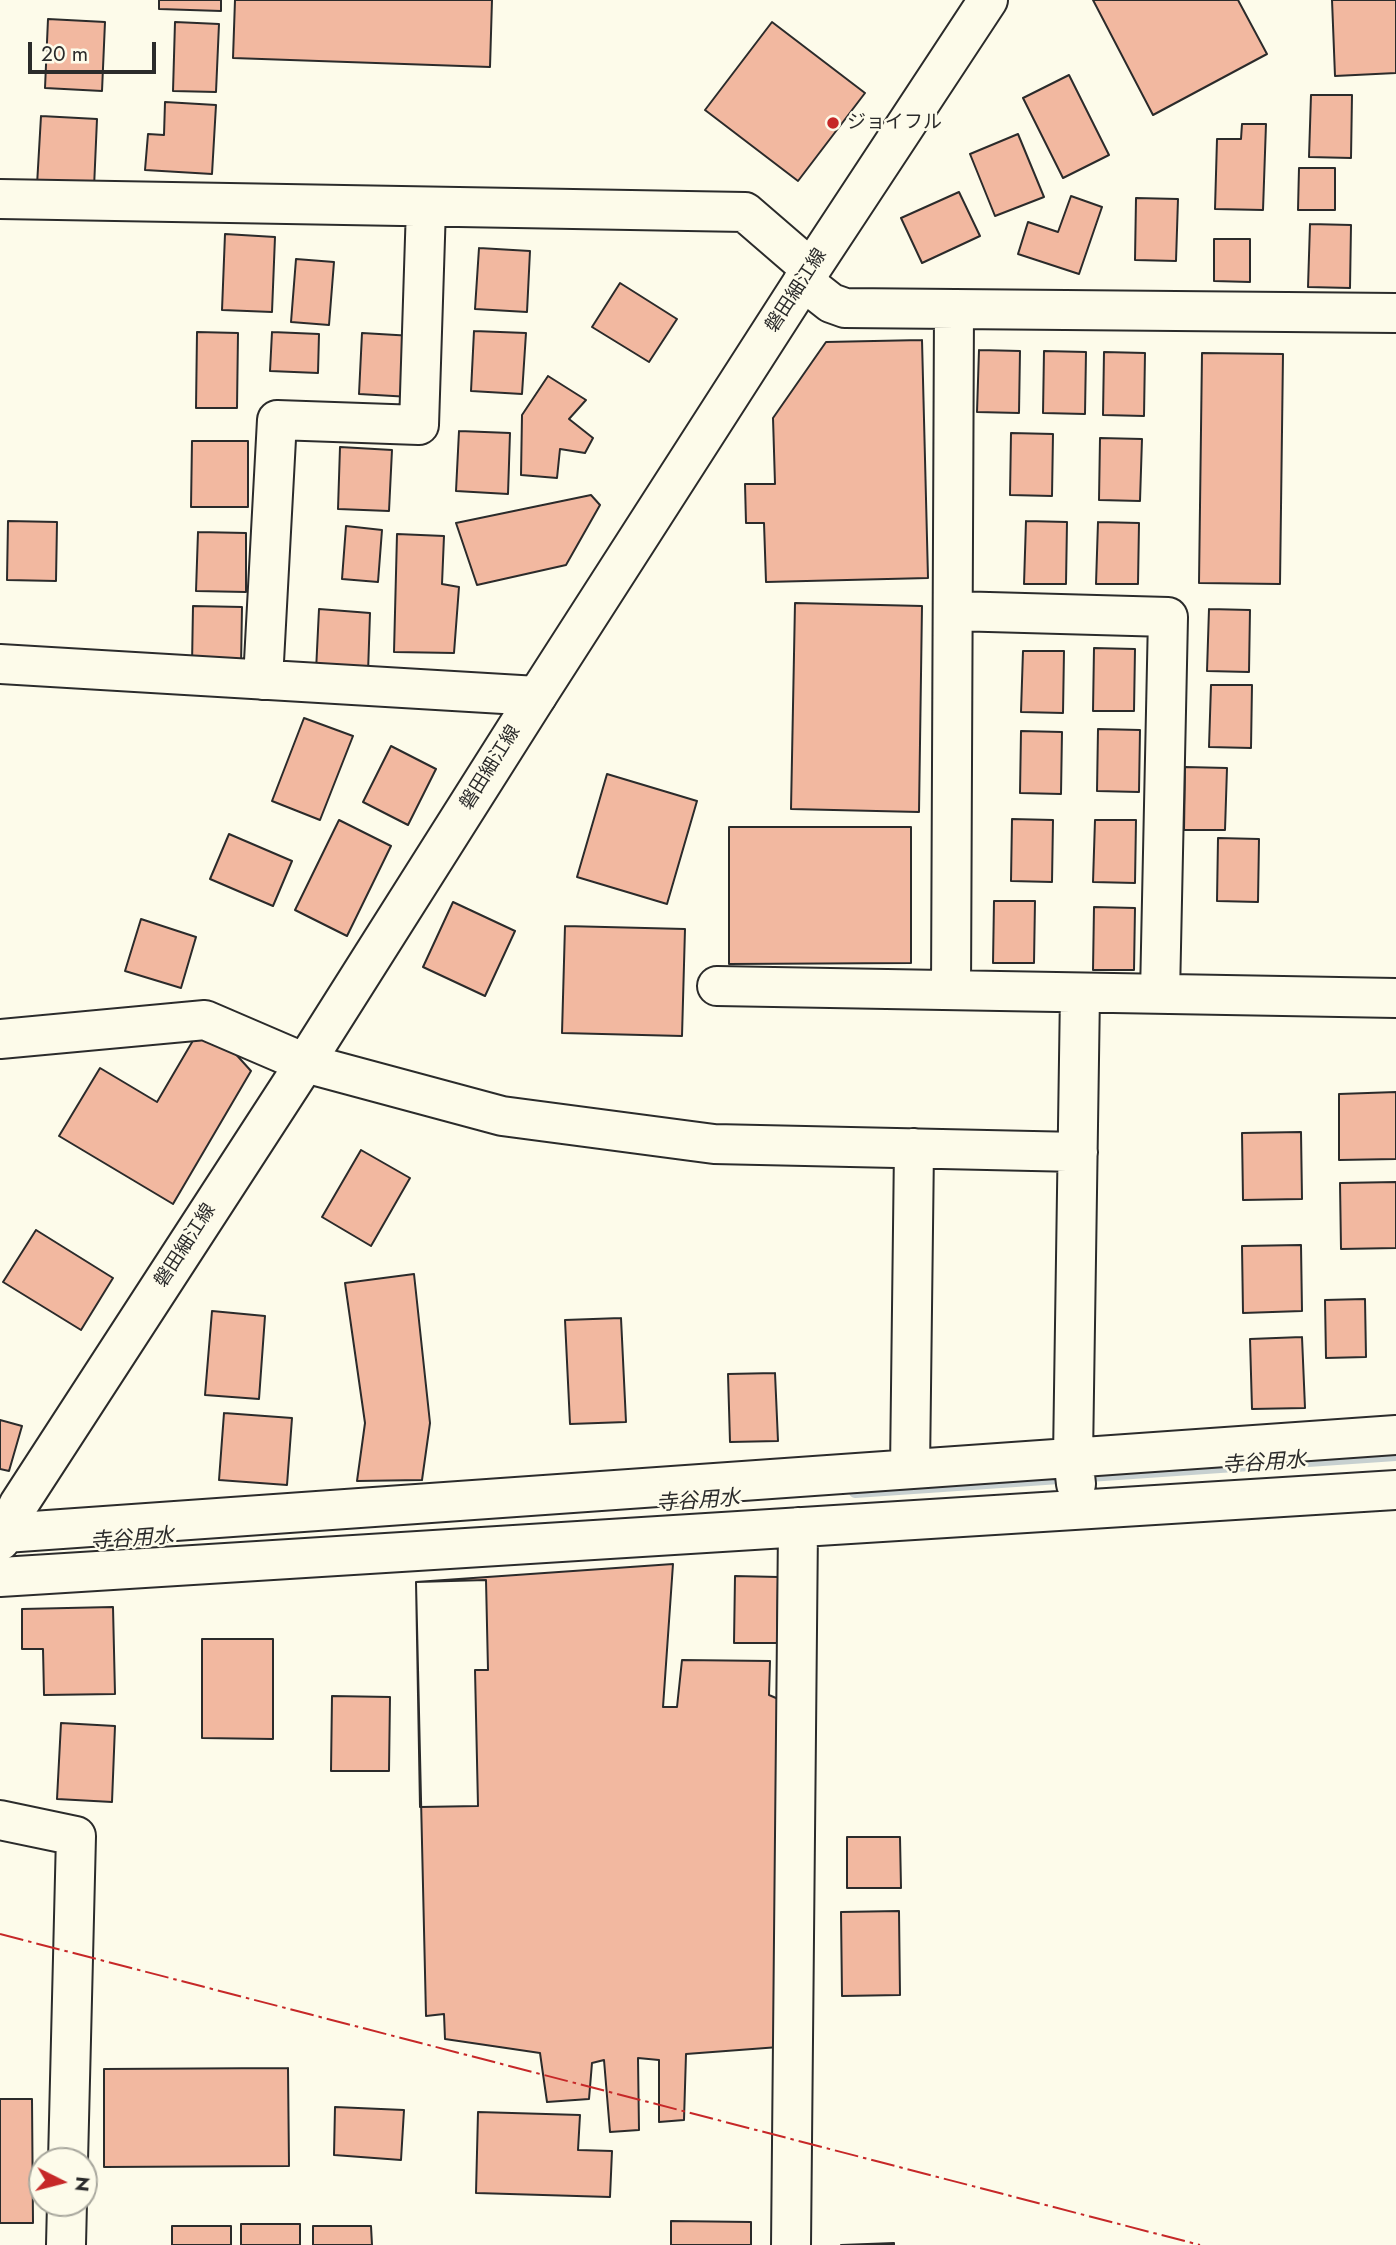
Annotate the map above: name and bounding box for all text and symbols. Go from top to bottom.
scale bar [32,28,159,72]
text: 20 m [41,39,88,69]
place label: ジョイフル [847,112,942,134]
marker: ジョイフル [825,115,841,131]
street label: 磐田細江線 [762,245,832,337]
street label: 磐田細江線 [456,722,526,814]
street label: 磐田細江線 [151,1200,221,1292]
water label: 寺谷用水 [1221,1449,1307,1479]
water label: 寺谷用水 [655,1487,741,1517]
water label: 寺谷用水 [89,1525,175,1555]
north arrow [28,2147,98,2217]
text: N [68,2175,97,2193]

